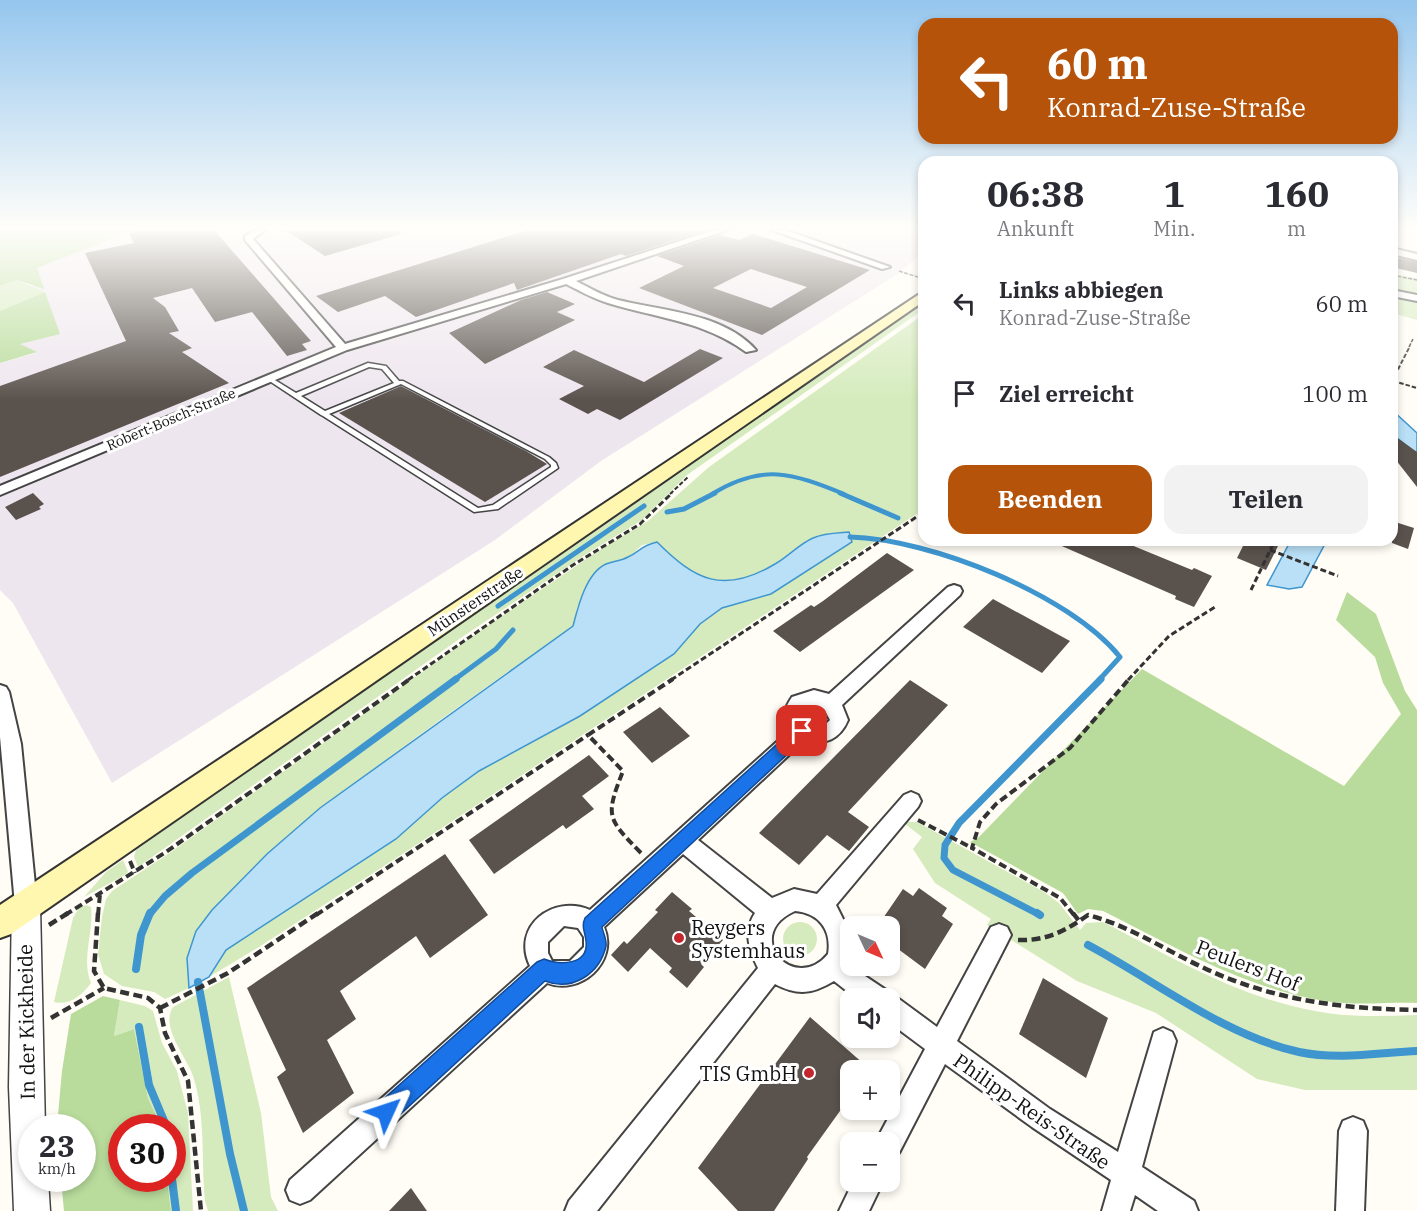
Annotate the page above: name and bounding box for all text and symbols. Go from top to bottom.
text: 60 m [1047,36,1148,91]
icon: left [948,42,1026,120]
text: Konrad-Zuse-Straße [1047,89,1306,124]
text: 06:38 [987,170,1084,217]
text: 1 [1163,170,1185,217]
text: 160 [1264,170,1329,217]
text: Ankunft [997,215,1074,242]
text: Min. [1153,215,1195,242]
text: m [1287,215,1306,242]
text: Links abbiegen [999,275,1164,304]
icon: left [948,287,981,320]
text: 60 m [1316,289,1368,318]
text: Konrad-Zuse-Straße [999,304,1191,331]
icon: arrive [948,377,981,410]
text: Ziel erreicht [999,379,1134,408]
text: 100 m [1302,379,1368,408]
street label: Robert-Bosch-Straße [104,384,238,454]
button: Beenden [948,465,1152,534]
button: Teilen [1164,465,1368,534]
street label: Münsterstraße [423,562,527,640]
pin [776,705,827,756]
icon: arrive [785,714,818,747]
place label: Reygers Systemhaus [691,914,805,964]
north arrow [840,916,900,976]
map controls [840,916,900,1192]
marker: Reygers Systemhaus [672,931,686,945]
street label: Peulers Hof [1192,933,1305,998]
street label: In der Kickheide [11,944,41,1100]
button: sound [840,988,900,1048]
street label: Philipp-Reis-Straße [948,1047,1116,1175]
place label: TIS GmbH [699,1060,797,1087]
button: + [840,1060,900,1120]
marker: TIS GmbH [802,1066,816,1080]
position arrow [354,1080,418,1144]
speed limit sign: 30 [108,1114,186,1192]
text: 23 [39,1126,75,1165]
button: − [840,1132,900,1192]
text: km/h [38,1159,76,1178]

